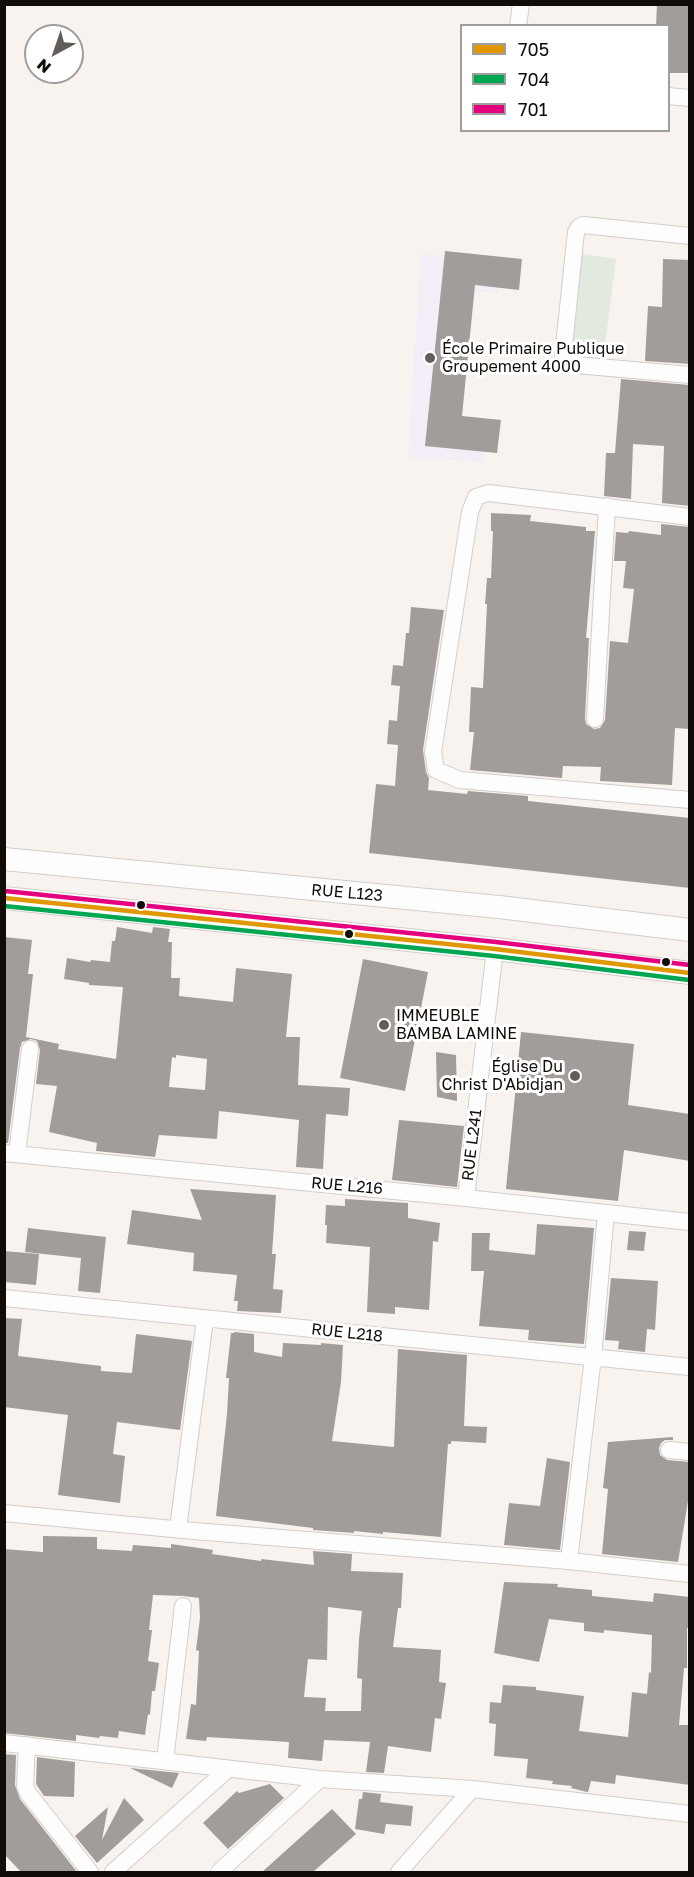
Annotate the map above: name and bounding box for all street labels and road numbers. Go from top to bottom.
street label: RUE L123 [310,880,384,906]
street label: RUE L241 [458,1108,486,1182]
street label: RUE L216 [310,1173,384,1199]
street label: RUE L218 [310,1320,384,1346]

